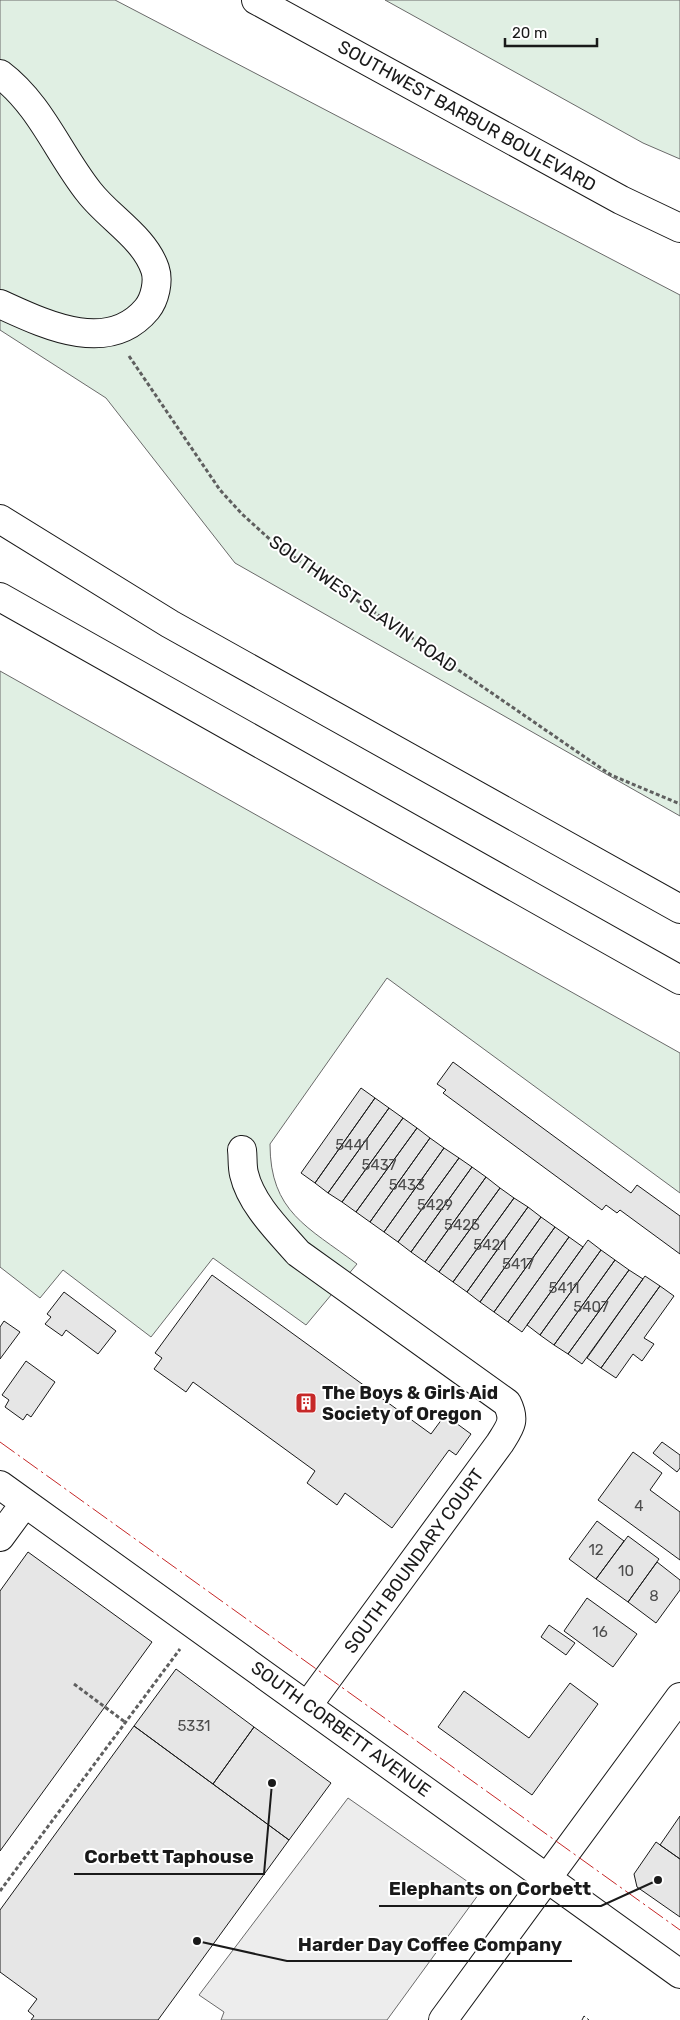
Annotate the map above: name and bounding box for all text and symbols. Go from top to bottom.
scale bar [505,15,598,47]
text: 20 m [512,24,547,42]
street label: SOUTHWEST BARBUR BOULEVARD [334,36,600,196]
street label: SOUTHWEST SLAVIN ROAD [265,531,461,677]
house number: 5441 [335,1136,369,1154]
house number: 5437 [362,1156,397,1174]
house number: 5433 [389,1176,425,1194]
house number: 5429 [417,1196,453,1214]
house number: 5425 [444,1216,480,1234]
house number: 5421 [473,1236,507,1254]
house number: 5417 [502,1255,534,1273]
house number: 5411 [549,1279,579,1297]
house number: 5407 [573,1298,609,1316]
place label: The Boys & Girls Aid Society of Oregon [322,1382,498,1425]
building icon: The Boys & Girls Aid Society of Oregon [294,1391,318,1415]
street label: SOUTH BOUNDARY COURT [340,1464,488,1658]
house number: 4 [634,1497,644,1515]
house number: 12 [588,1541,604,1559]
house number: 10 [618,1562,634,1580]
house number: 8 [649,1587,659,1605]
house number: 16 [592,1623,608,1641]
street label: SOUTH CORBETT AVENUE [247,1656,435,1802]
house number: 5331 [177,1717,211,1735]
callout: Corbett Taphouse [74,1840,264,1874]
text: Corbett Taphouse [84,1845,254,1868]
callout: Elephants on Corbett [379,1872,601,1906]
text: Elephants on Corbett [389,1877,591,1900]
callout: Harder Day Coffee Company [287,1927,572,1961]
text: Harder Day Coffee Company [298,1933,563,1956]

